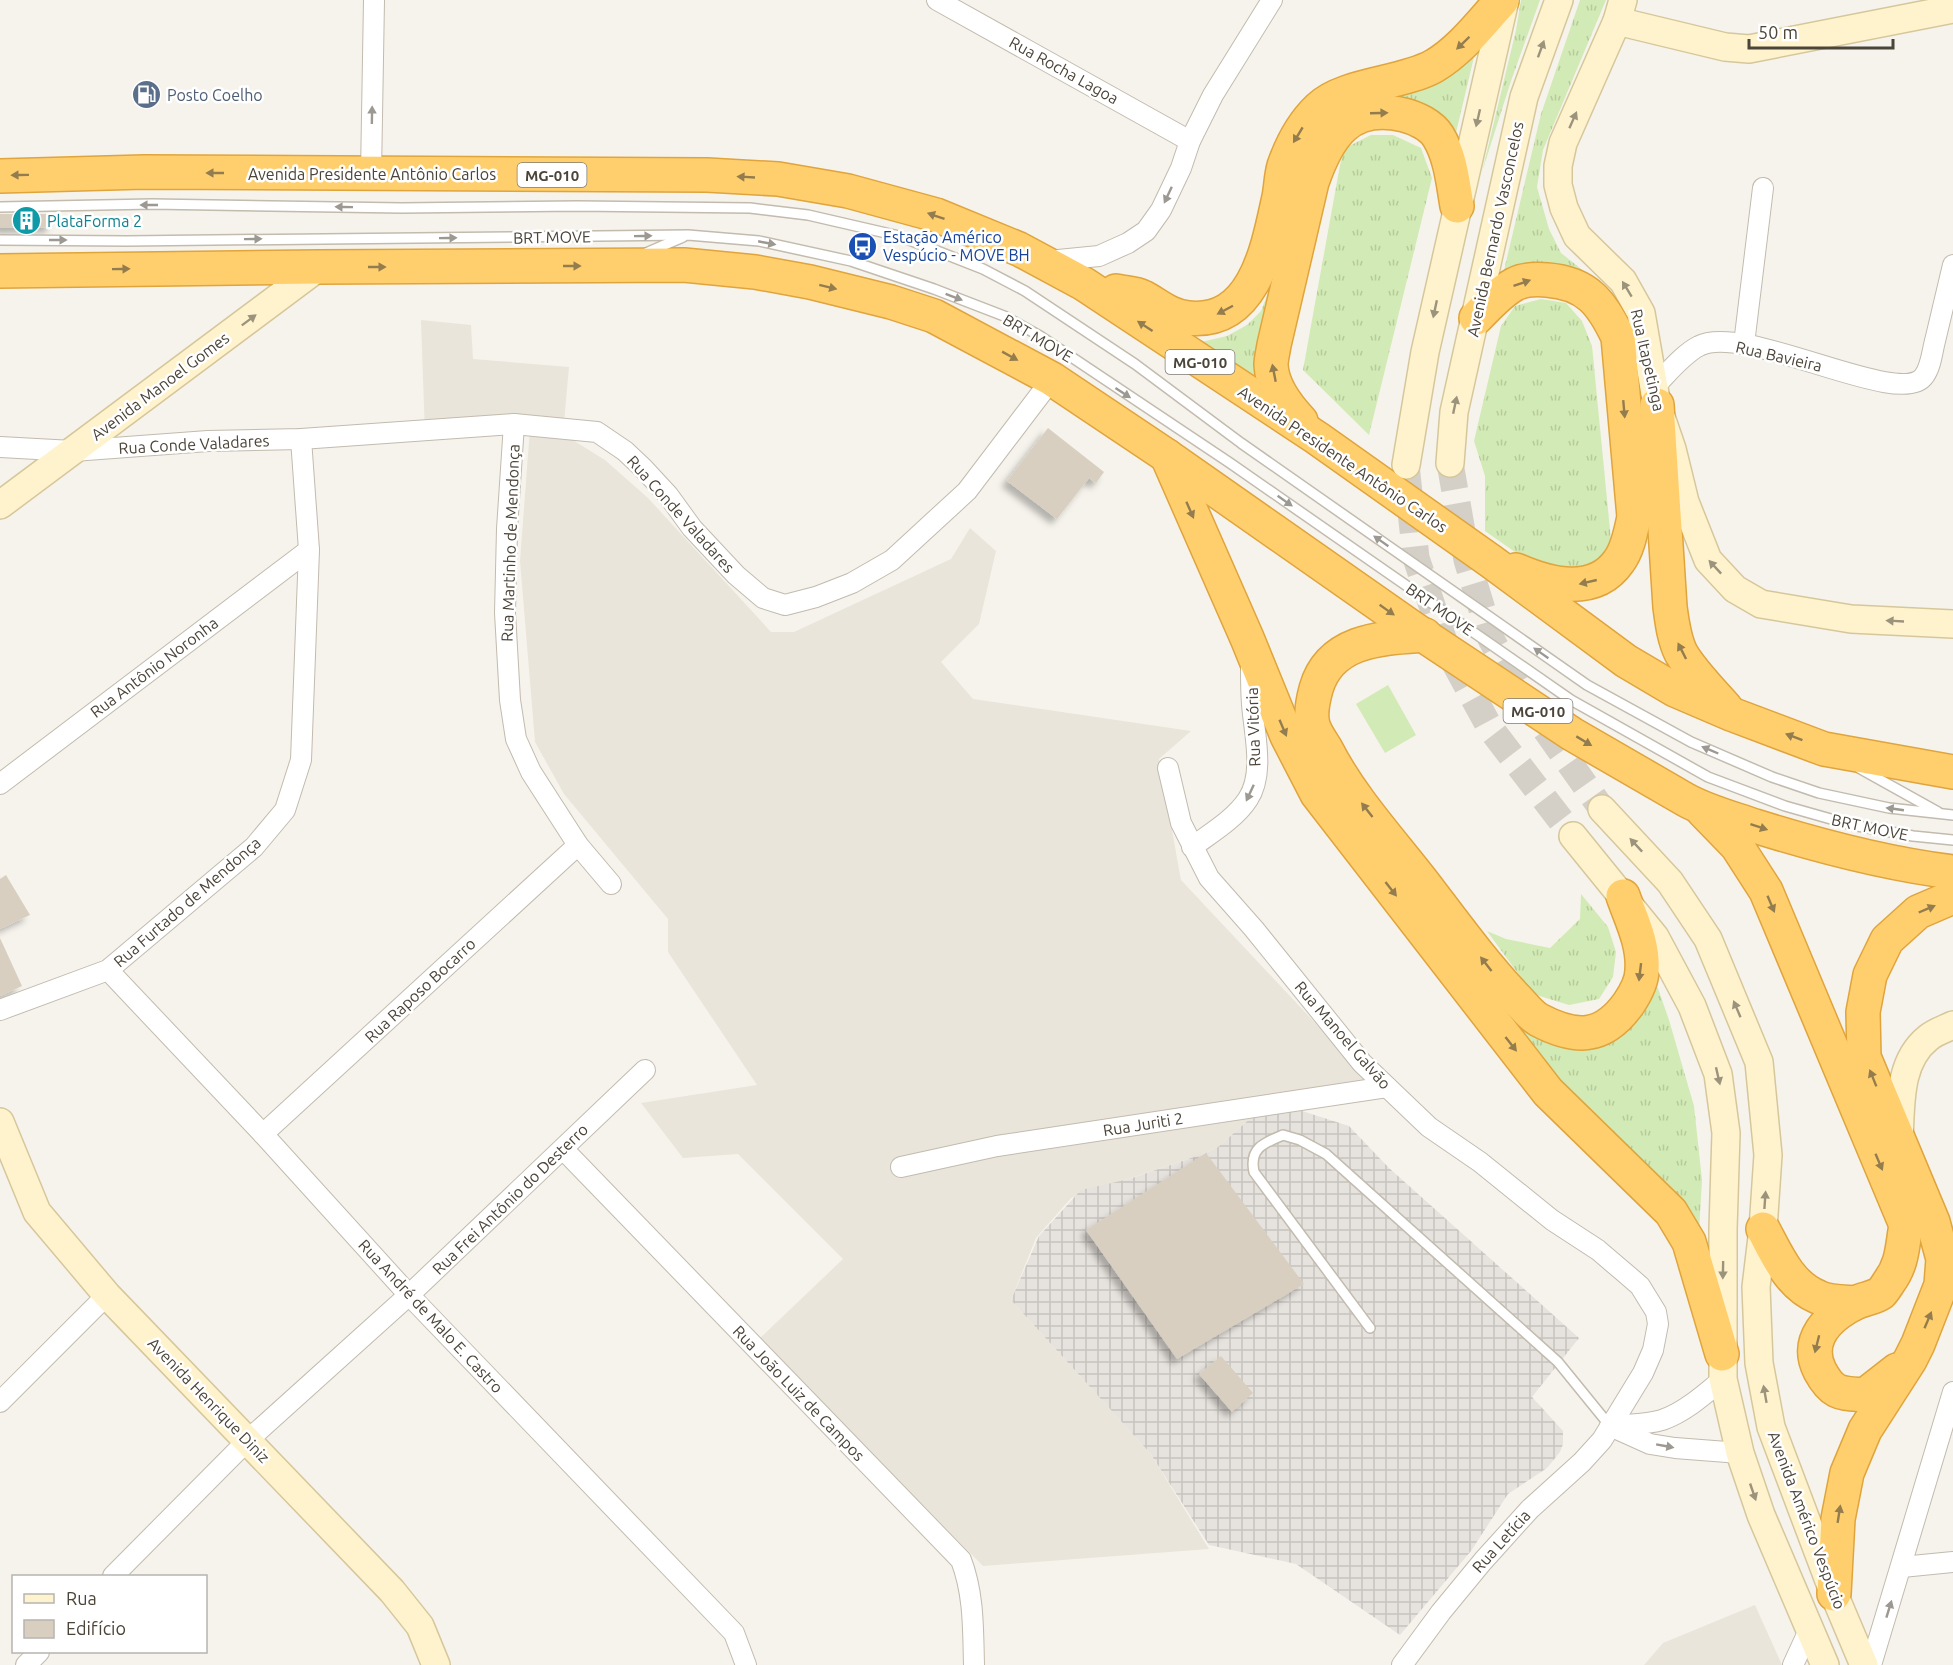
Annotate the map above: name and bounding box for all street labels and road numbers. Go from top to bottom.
street label: Rua Rocha Lagoa [1006,33,1122,107]
street label: Avenida Bernardo Vasconcelos [1463,120,1527,338]
road number: MG-010 [518,163,586,187]
street label: Avenida Presidente Antônio Carlos [248,165,496,183]
street label: BRT MOVE [513,227,591,247]
street label: Rua Itapetinga [1627,307,1669,413]
street label: BRT MOVE [1000,310,1076,366]
street label: Avenida Manoel Gomes [88,328,233,444]
street label: Rua Bavieira [1734,337,1824,375]
road number: MG-010 [1166,350,1234,374]
street label: Avenida Presidente Antônio Carlos [1235,382,1451,536]
street label: Rua Conde Valadares [118,431,270,457]
street label: Rua Martinho de Mendonça [498,444,522,642]
street label: Rua Conde Valadares [624,452,738,576]
street label: BRT MOVE [1403,579,1477,639]
street label: Rua Antônio Noronha [87,613,221,721]
street label: Rua Vitória [1243,687,1263,767]
road number: MG-010 [1504,699,1572,723]
street label: BRT MOVE [1830,810,1910,844]
street label: Rua Furtado de Mendonça [110,833,264,971]
street label: Rua Raposo Bocarro [361,934,479,1046]
street label: Rua Manoel Galvão [1291,978,1395,1092]
street label: Rua Juriti 2 [1102,1109,1184,1139]
street label: Rua Frei Antônio do Desterro [429,1120,591,1278]
street label: Rua André de Malo E. Castro [355,1236,507,1396]
street label: Rua João Luiz de Campos [730,1322,868,1464]
street label: Avenida Henrique Diniz [145,1334,273,1466]
street label: Avenida Américo Vespúcio [1765,1429,1849,1611]
street label: Rua Letícia [1468,1506,1534,1576]

